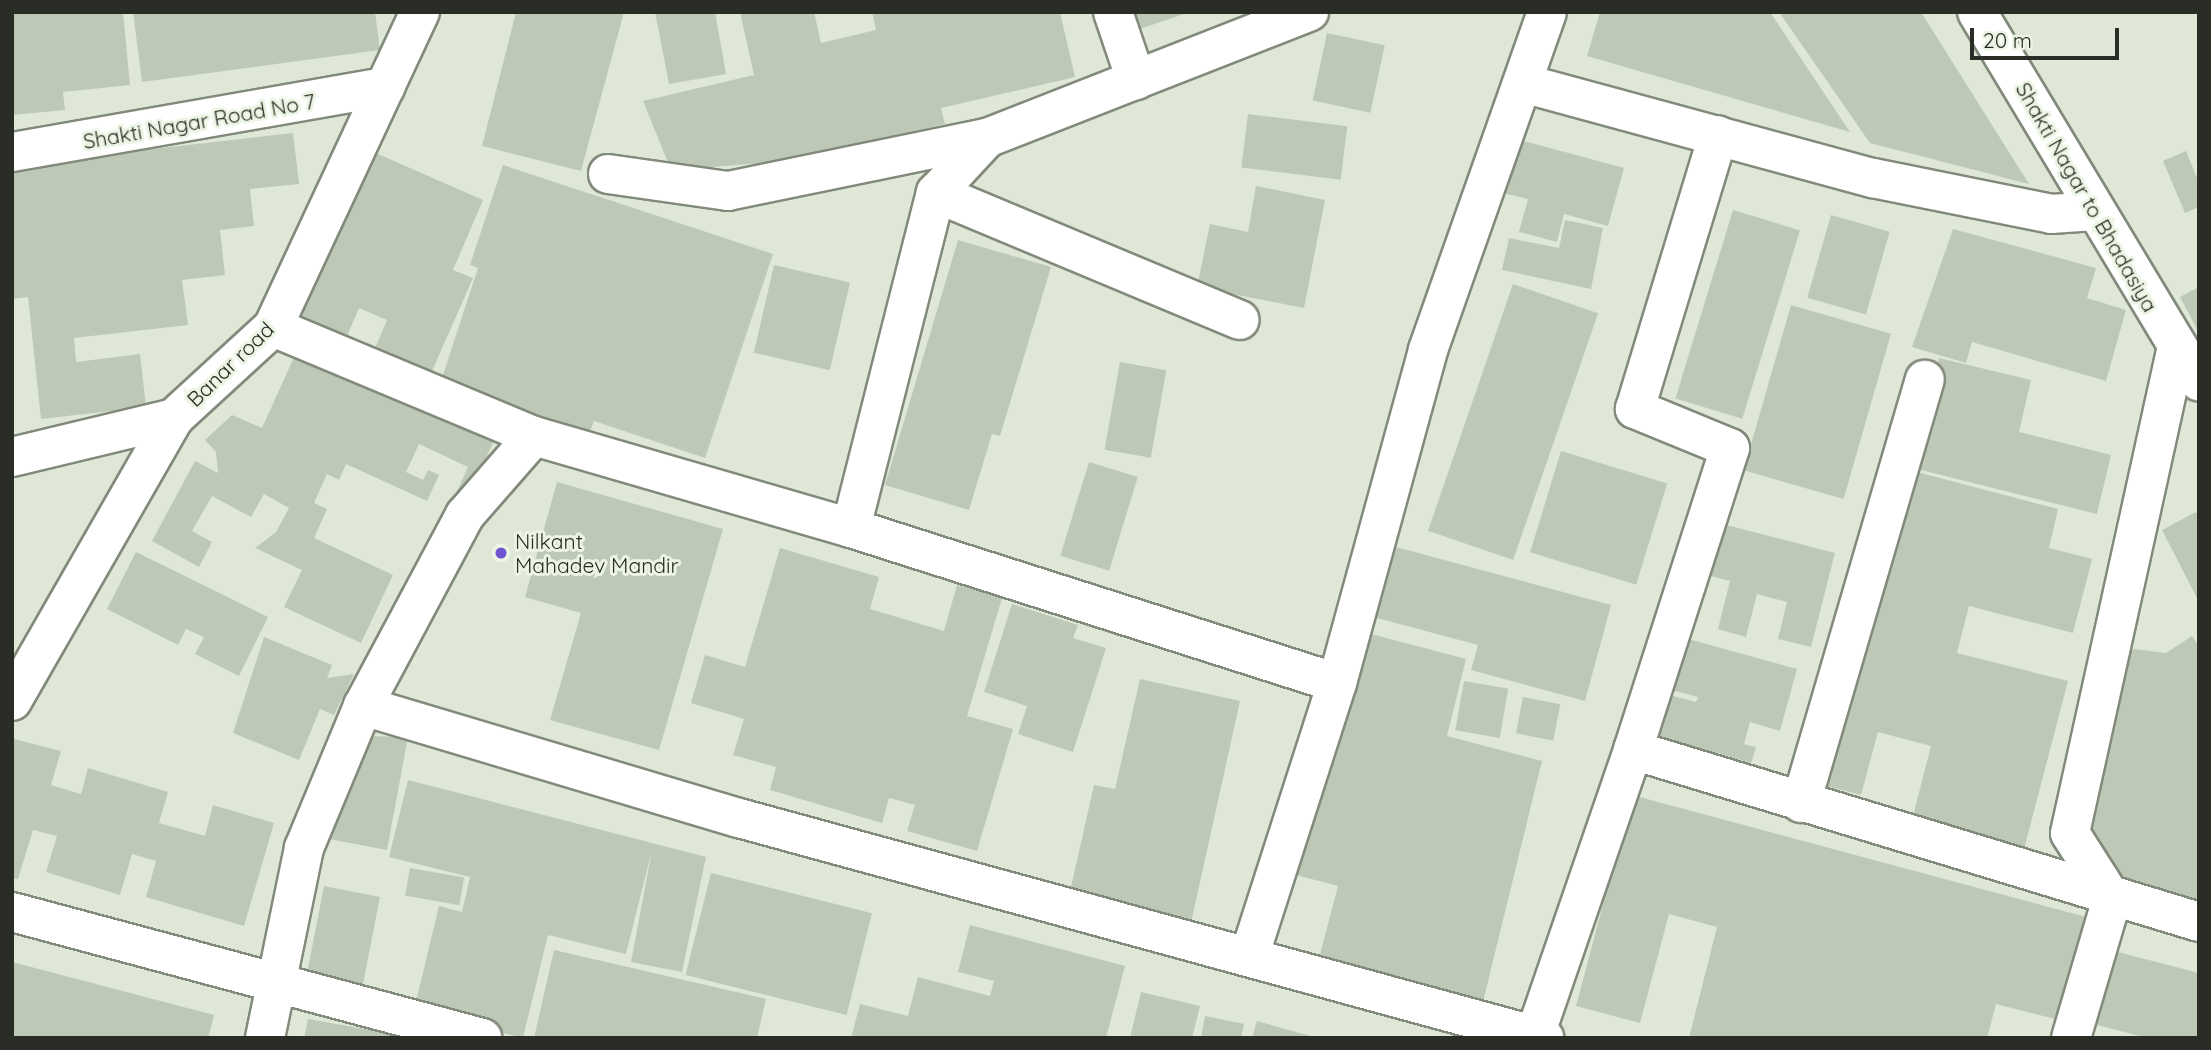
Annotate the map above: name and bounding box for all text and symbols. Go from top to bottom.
scale bar [1973,14,2122,58]
text: 20 m [1983,27,2032,53]
street label: Shakti Nagar to Bhadasiya [2011,78,2163,316]
street label: Shakti Nagar Road No 7 [81,88,317,154]
street label: Banar road [181,316,279,412]
place label: Nilkant Mahadev Mandir [515,528,679,578]
marker: Nilkant Mahadev Mandir [493,545,509,561]

